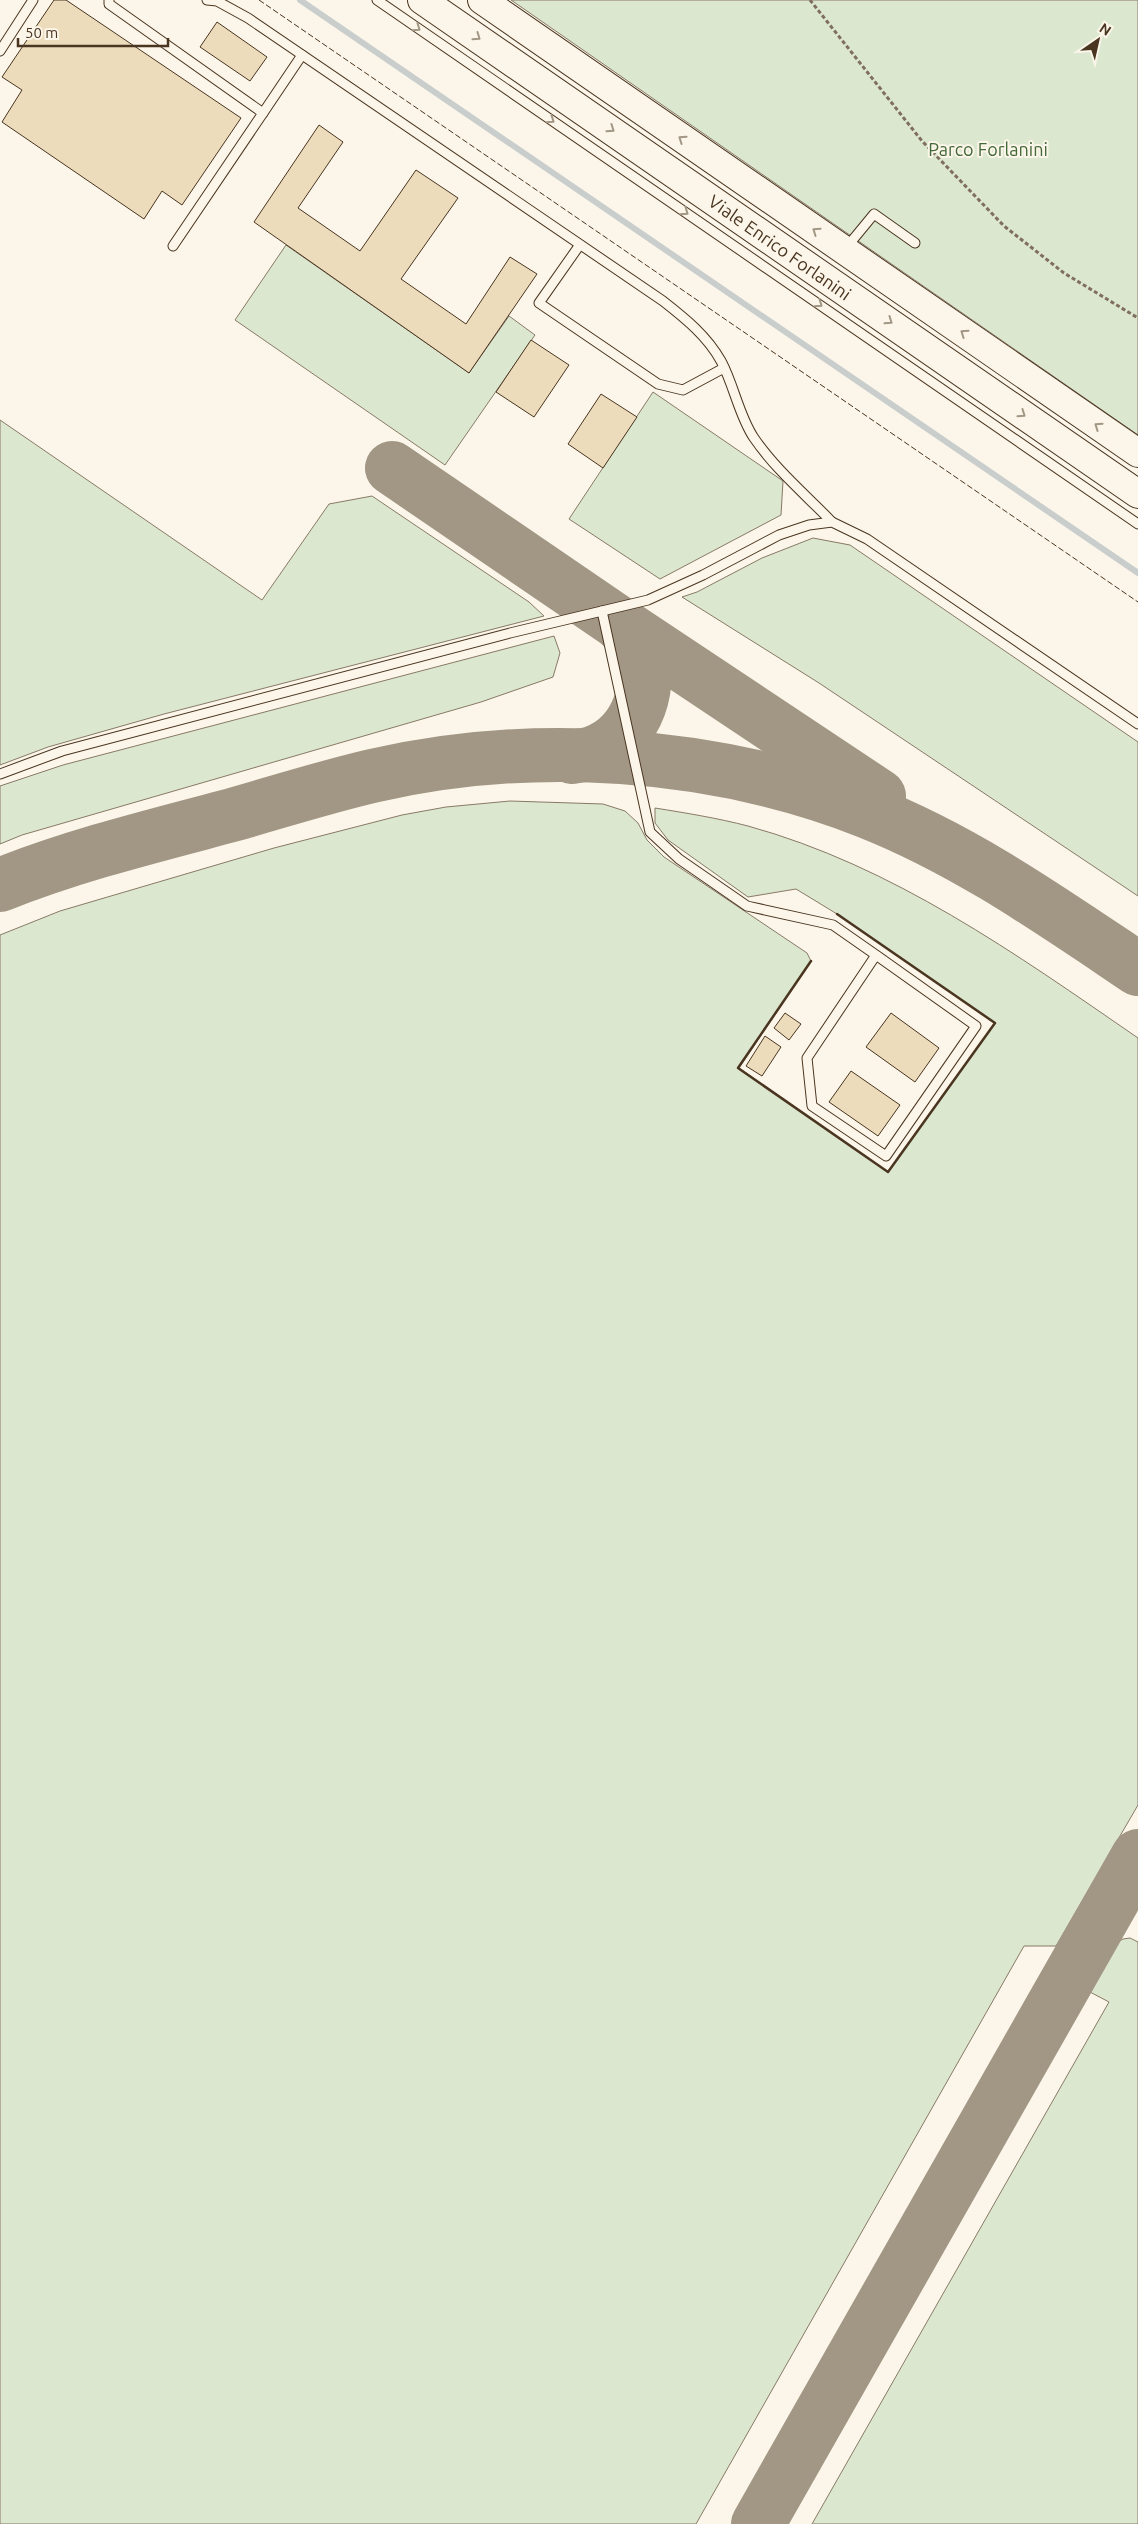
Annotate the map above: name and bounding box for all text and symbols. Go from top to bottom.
scale bar [18,15,168,47]
north arrow [1073,15,1123,65]
text: N [1096,20,1114,39]
one-way arrow [412,22,421,31]
text: 50 m [25,24,58,41]
one-way arrow [471,31,481,40]
one-way arrow [546,114,555,123]
one-way arrow [605,123,615,132]
one-way arrow [679,136,688,145]
park label: Parco Forlanini [928,139,1048,159]
street label: Viale Enrico Forlanini [705,190,855,304]
one-way arrow [679,206,689,215]
one-way arrow [812,228,822,237]
one-way arrow [813,298,823,307]
one-way arrow [883,315,892,324]
one-way arrow [960,330,970,339]
one-way arrow [1016,408,1026,417]
one-way arrow [1094,423,1104,432]

